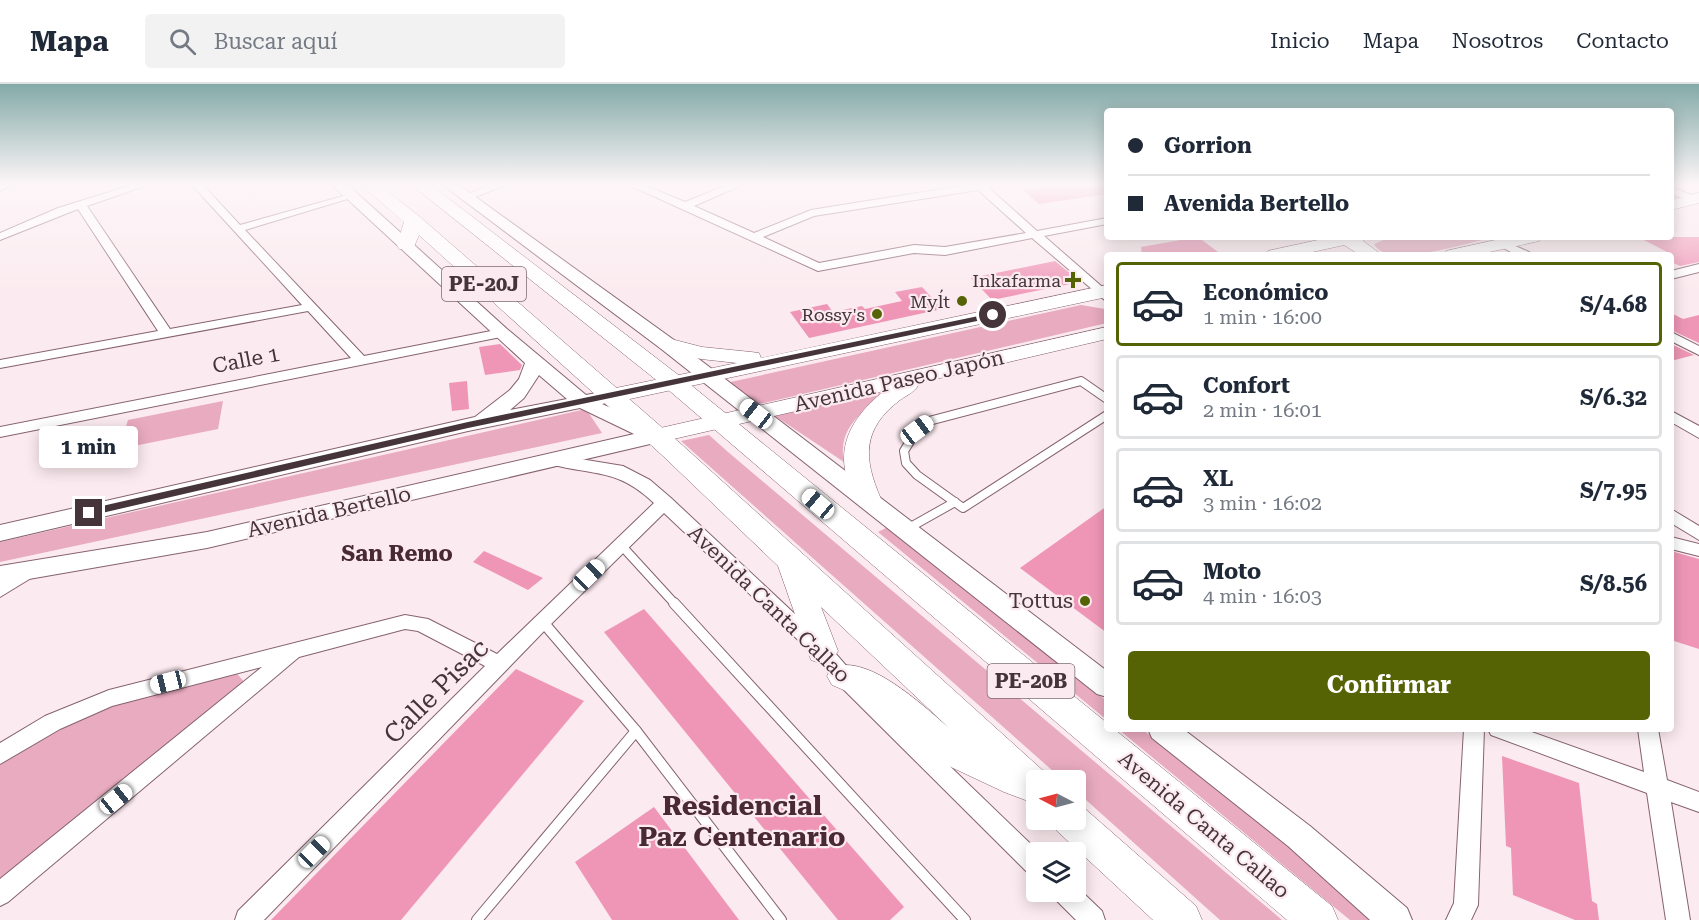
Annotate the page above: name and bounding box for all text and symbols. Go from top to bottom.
search box [145,14,565,68]
text: Mapa [30,25,109,58]
icon: search [166,25,199,58]
text: Buscar aquí [214,29,338,54]
text: Inicio [1270,29,1330,53]
text: Mapa [1363,29,1419,53]
text: Nosotros [1452,29,1543,53]
text: Contacto [1576,29,1669,53]
text: Gorrion [1164,133,1252,158]
text: Avenida Bertello [1164,191,1349,216]
road number: PE-20J [442,267,526,301]
place label: Inkafarma [972,270,1061,291]
marker: Inkafarma [1066,273,1080,287]
icon: car [1131,277,1185,331]
text: Económico [1203,280,1329,305]
place label: Myl´t [910,289,950,312]
text: S/4.68 [1580,292,1647,317]
marker: Myl´t [955,294,969,308]
route start [979,301,1006,328]
place label: Rossy's [801,304,865,325]
text: 1 min · 16:00 [1203,305,1322,329]
marker: Rossy's [870,307,884,321]
street label: Calle 1 [210,342,282,378]
street label: Avenida Paseo Japón [792,345,1007,417]
icon: car [1131,370,1185,424]
text: Confort [1203,373,1290,398]
text: S/6.32 [1580,385,1647,410]
car [736,396,776,432]
text: 2 min · 16:01 [1203,398,1322,422]
car [897,412,937,448]
callout: 1 min [40,426,138,468]
text: 1 min [61,435,116,459]
icon: car [1131,463,1185,517]
text: XL [1203,466,1233,491]
text: S/7.95 [1580,478,1647,503]
street label: Avenida Bertello [245,482,413,542]
car [798,486,838,522]
text: 3 min · 16:02 [1203,491,1322,515]
route end [75,499,102,526]
street label: Avenida Canta Callao [683,520,855,688]
district label: San Remo [341,541,453,566]
car [570,556,608,594]
icon: car [1131,556,1185,610]
text: Moto [1203,559,1261,584]
text: S/8.56 [1580,571,1647,596]
text: 4 min · 16:03 [1203,584,1322,608]
place label: Tottus [1008,589,1073,613]
marker: Tottus [1078,594,1092,608]
street label: Calle Pisac [377,632,495,750]
button: Confirmar [1128,651,1650,720]
road number: PE-20B [988,664,1074,698]
car [148,669,188,695]
street label: Avenida Canta Callao [1114,747,1294,903]
north arrow [1026,770,1086,830]
map controls [1026,770,1086,902]
car [96,781,136,817]
district label: Residencial Paz Centenario [638,790,846,853]
car [295,833,333,871]
button: layers [1026,842,1086,902]

